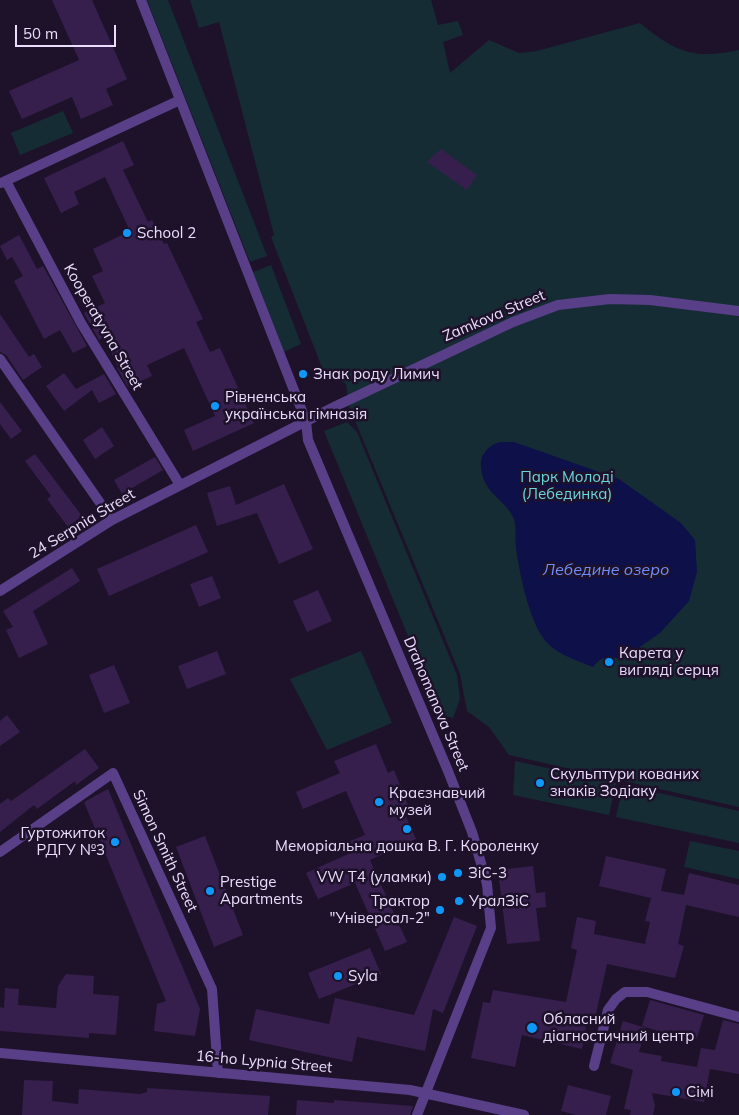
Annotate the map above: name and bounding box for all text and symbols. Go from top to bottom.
scale bar [18,15,119,47]
text: 50 m [23,24,58,43]
place label: School 2 [137,224,196,242]
marker: School 2 [121,227,133,239]
street label: Kooperatyvna Street [60,261,146,393]
street label: Zamkova Street [440,286,548,346]
place label: Знак роду Лимич [313,365,440,383]
marker: Знак роду Лимич [297,368,309,380]
place label: Рівненська українська гімназія [225,388,367,423]
marker: Рівненська українська гімназія [209,400,221,412]
park label: Парк Молоді (Лебединка) [520,468,614,503]
street label: 24 Serpnia Street [26,485,138,563]
water label: Лебедине озеро [543,560,669,580]
street label: Drahomanova Street [399,634,473,774]
place label: Карета у вигляді серця [619,644,719,679]
marker: Карета у вигляді серця [603,656,615,668]
place label: Скульптури кованих знаків Зодіаку [550,765,699,800]
marker: Скульптури кованих знаків Зодіаку [534,777,546,789]
place label: Краєзнавчий музей [389,784,485,819]
street label: Simon Smith Street [129,787,201,915]
marker: Краєзнавчий музей [373,796,385,808]
marker: Меморіальна дошка В. Г. Короленку [401,823,413,835]
place label: Гуртожиток РДГУ №3 [21,824,105,859]
marker: Гуртожиток РДГУ №3 [109,836,121,848]
place label: Меморіальна дошка В. Г. Короленку [275,837,539,855]
place label: ЗіС-3 [468,864,507,882]
marker: ЗіС-3 [452,867,464,879]
place label: VW T4 (уламки) [317,868,432,886]
marker: VW T4 (уламки) [436,871,448,883]
place label: Prestige Apartments [220,873,303,908]
marker: Prestige Apartments [204,885,216,897]
place label: Трактор "Універсал-2" [330,892,430,927]
place label: УралЗіС [469,892,529,910]
marker: УралЗіС [453,895,465,907]
marker: Трактор "Універсал-2" [434,904,446,916]
place label: Syla [348,967,378,985]
marker: Syla [332,970,344,982]
place label: Обласний діагностичний центр [543,1010,694,1045]
marker: Обласний діагностичний центр [525,1021,539,1035]
street label: 16-ho Lypnia Street [195,1047,333,1077]
place label: Сімі [686,1083,714,1101]
marker: Сімі [670,1086,682,1098]

